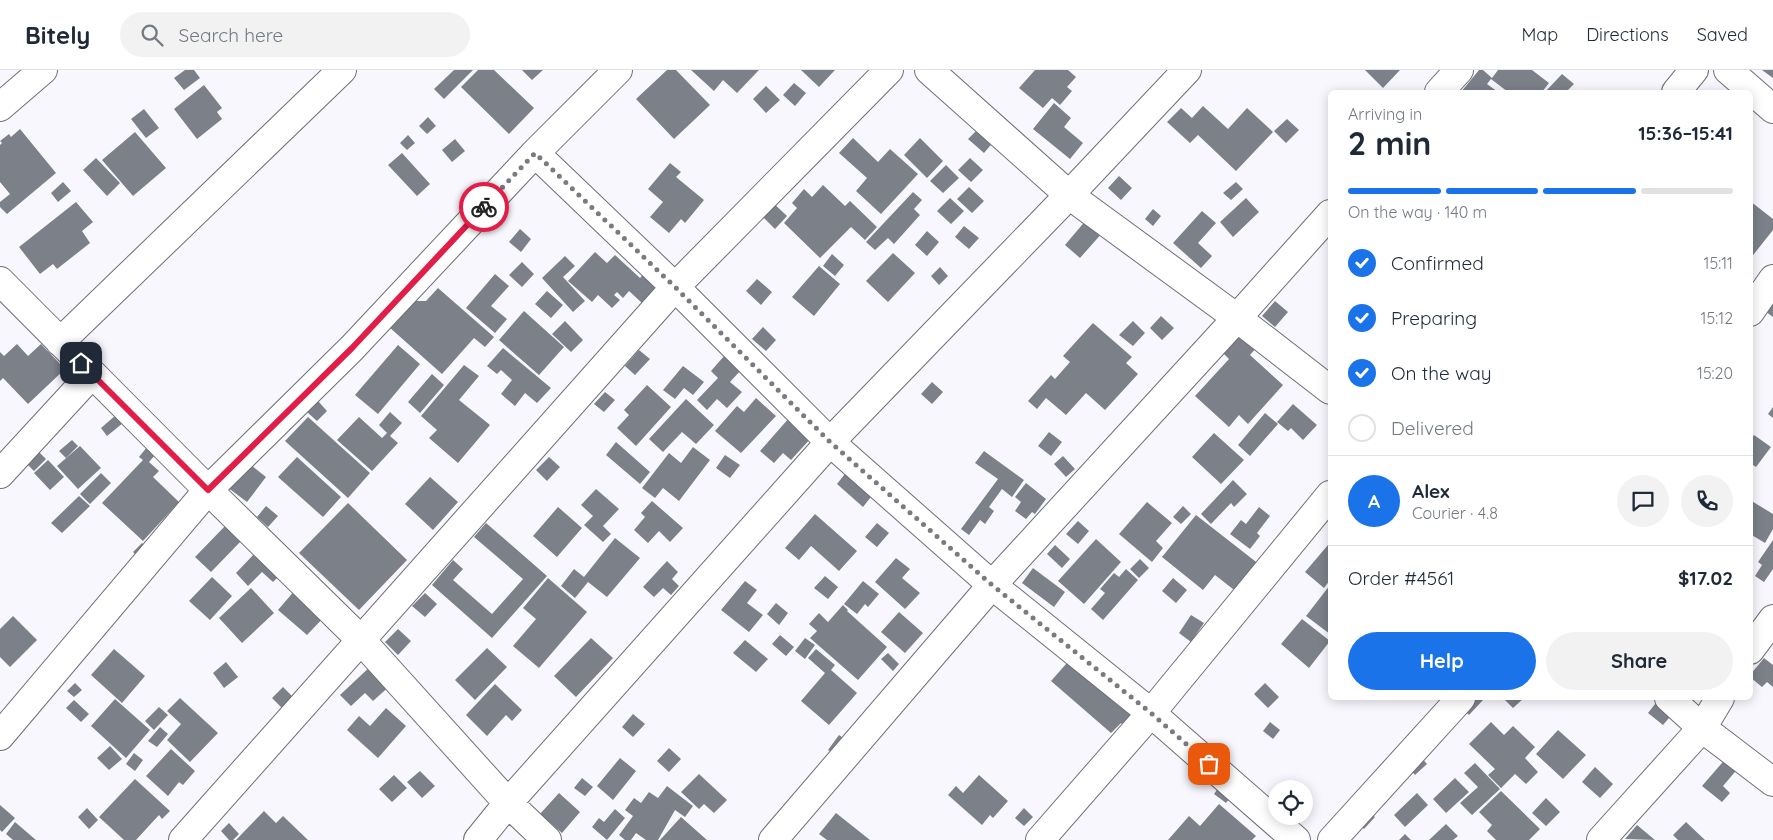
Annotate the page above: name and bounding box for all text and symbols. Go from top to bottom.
search box [120,12,470,57]
text: Bitely [25,20,90,50]
icon: search [138,21,166,49]
text: Search here [178,23,283,47]
text: Map [1521,23,1558,46]
text: Directions [1586,23,1669,46]
text: Saved [1697,23,1748,46]
text: Arriving in [1348,104,1422,124]
text: 15:36–15:41 [1638,121,1733,145]
text: 2 min [1348,123,1431,163]
courier [459,182,509,232]
icon: bike [470,193,498,221]
text: On the way · 140 m [1348,202,1487,222]
icon: check [1348,249,1376,277]
text: Confirmed [1391,251,1484,275]
text: 15:11 [1704,253,1733,273]
icon: check [1348,304,1376,332]
text: Preparing [1391,306,1477,330]
text: 15:12 [1701,308,1733,328]
pin [60,342,102,384]
icon: home [67,349,95,377]
icon: check [1348,359,1376,387]
text: On the way [1391,361,1492,385]
text: 15:20 [1697,363,1733,383]
text: Delivered [1391,416,1474,440]
button: chat [1617,475,1669,527]
button: phone [1681,475,1733,527]
text: Alex [1412,479,1450,503]
text: A [1368,489,1380,513]
text: Courier · 4.8 [1412,503,1498,523]
text: Order #4561 [1348,566,1454,590]
text: $17.02 [1678,566,1733,590]
button: Help [1348,632,1536,690]
button: Share [1546,632,1733,690]
pin [1188,743,1230,785]
icon: bag [1195,750,1223,778]
map controls [1268,780,1313,825]
button: locate [1268,780,1313,825]

